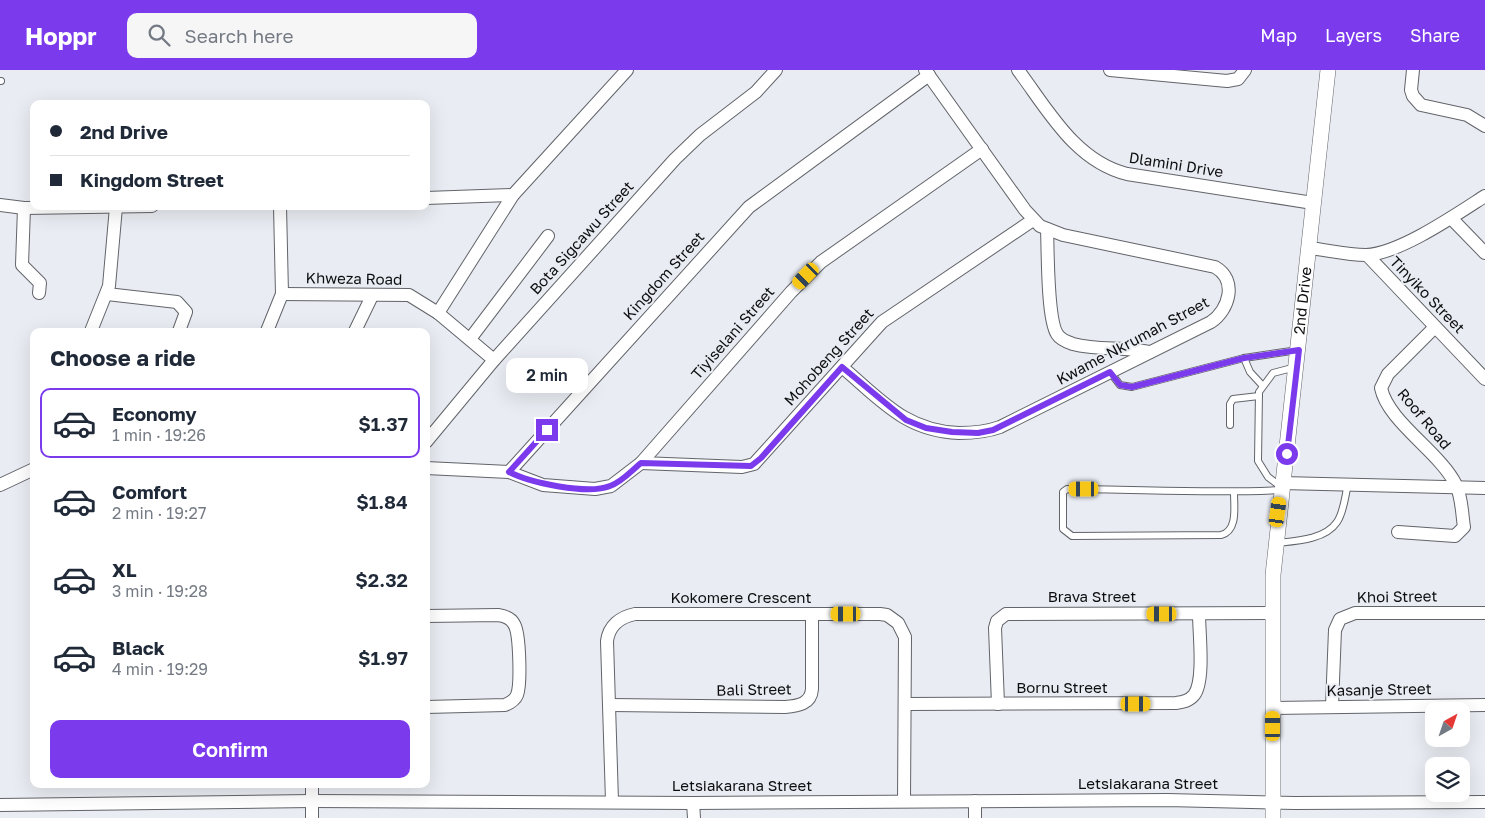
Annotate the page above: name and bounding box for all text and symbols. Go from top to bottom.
search box [127,13,477,58]
text: Hoppr [25,21,97,50]
icon: search [145,21,173,49]
text: Search here [185,24,293,47]
text: Map [1260,24,1297,46]
text: Layers [1325,24,1382,46]
text: Share [1410,24,1460,46]
text: 2nd Drive [80,120,168,143]
street label: Dlamini Drive [1128,148,1225,180]
text: Kingdom Street [80,168,224,191]
street label: Bota Sigcawu Street [526,177,637,298]
street label: Kingdom Street [619,228,708,323]
street label: Tinyiko Street [1387,252,1469,337]
car [790,260,821,292]
street label: 2nd Drive [1289,265,1315,335]
street label: Khweza Road [305,268,403,288]
street label: Tiyiselani Street [687,282,777,382]
street label: Kwame Nkrumah Street [1053,292,1212,388]
street label: Mohobeng Street [780,304,877,409]
text: Choose a ride [50,344,196,371]
callout: 2 min [506,358,588,392]
text: 2 min [526,365,568,385]
street label: Roof Road [1394,384,1455,452]
icon: car [52,401,97,446]
text: Economy [112,402,197,425]
text: $1.37 [358,412,408,435]
route end [536,419,558,441]
text: 1 min · 19:26 [112,425,206,445]
route start [1276,443,1298,465]
icon: car [52,479,97,524]
text: Comfort [112,480,187,503]
car [1069,482,1099,497]
text: $1.84 [356,490,408,513]
car [1268,496,1287,528]
text: 2 min · 19:27 [112,503,206,523]
icon: car [52,557,97,602]
text: XL [112,558,137,581]
text: $2.32 [355,568,408,591]
text: 3 min · 19:28 [112,581,208,601]
street label: Khoi Street [1356,586,1438,606]
street label: Brava Street [1048,587,1136,605]
street label: Kokomere Crescent [671,588,811,606]
car [831,607,861,622]
car [1147,607,1177,622]
icon: car [52,635,97,680]
text: Black [112,636,165,659]
text: $1.97 [358,646,408,669]
text: 4 min · 19:29 [112,659,208,679]
street label: Bornu Street [1016,678,1108,696]
street label: Bali Street [716,679,792,699]
street label: Kasanje Street [1326,679,1432,699]
car [1121,697,1151,712]
north arrow [1425,702,1470,748]
map controls [1425,702,1470,802]
car [1265,711,1280,741]
button: Confirm [50,720,410,778]
button: layers [1425,757,1470,802]
street label: Letsiakarana Street [1078,774,1218,792]
street label: Letsiakarana Street [672,776,812,794]

